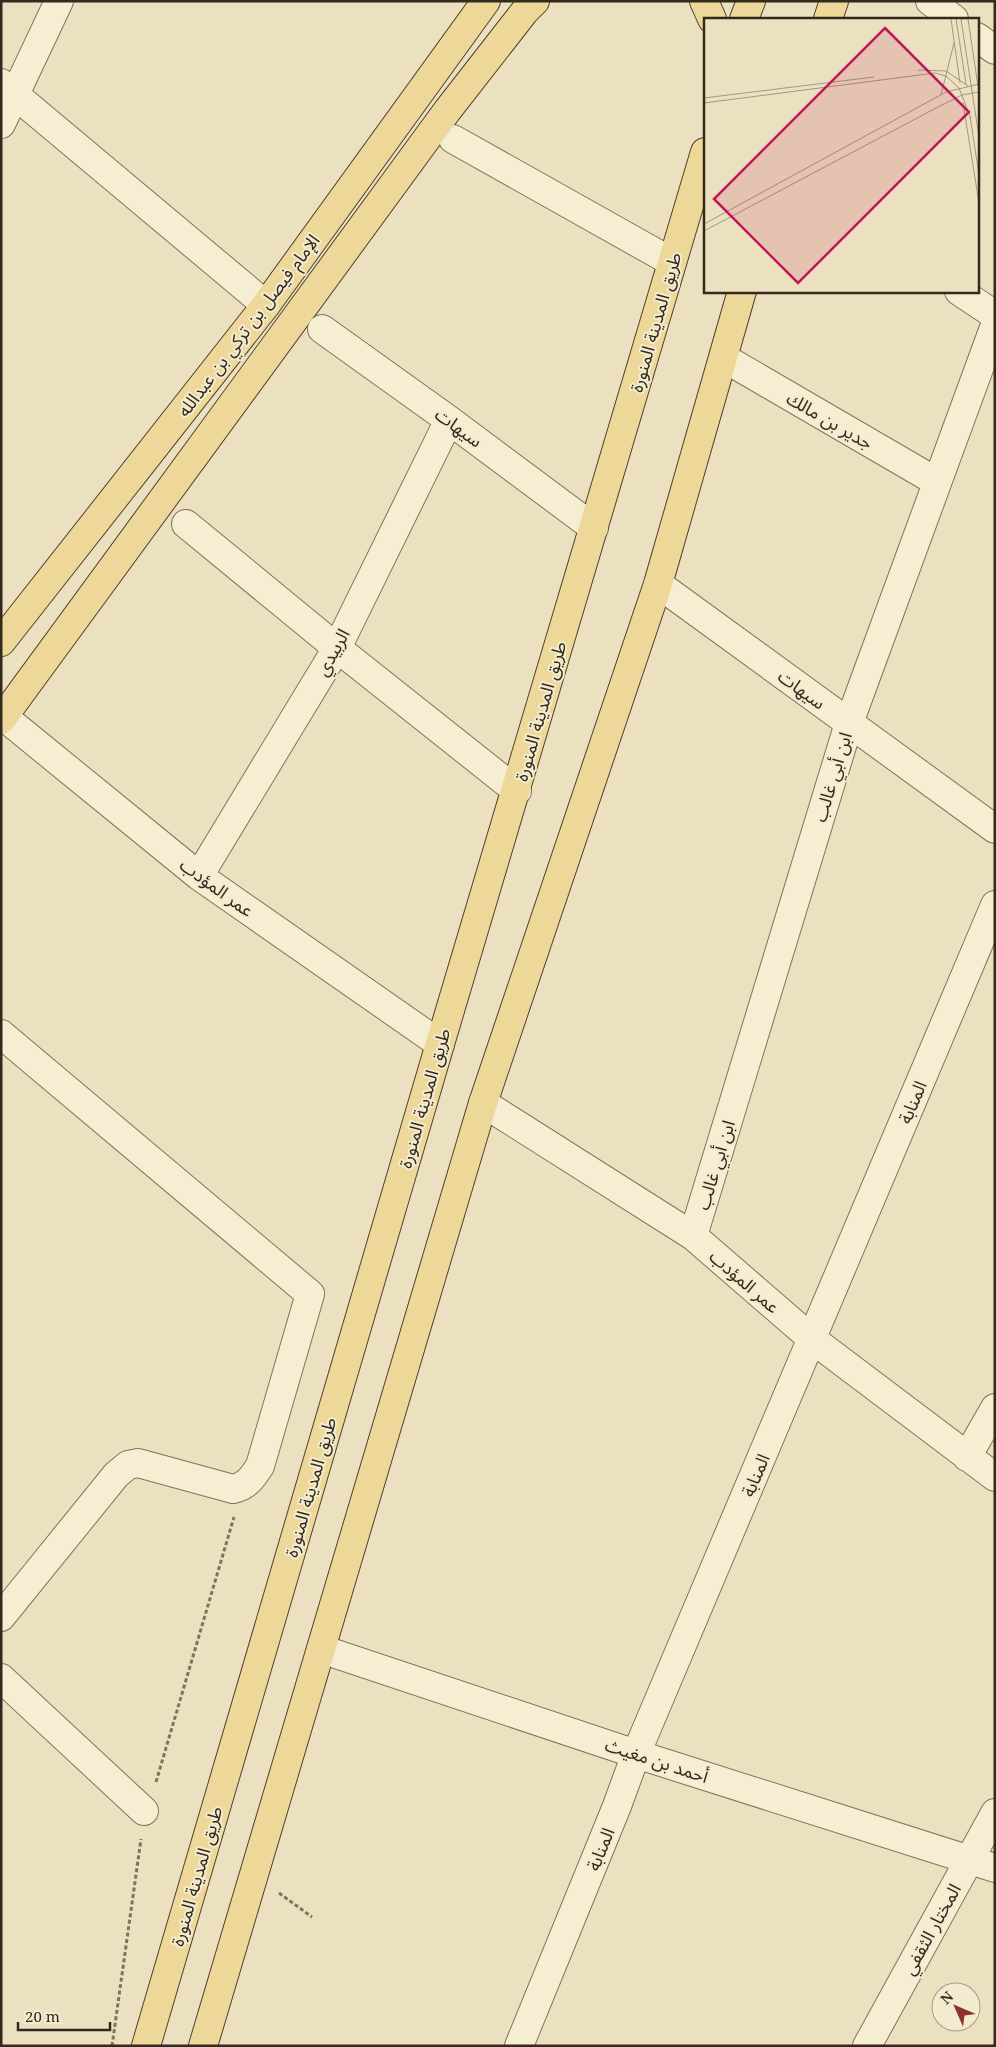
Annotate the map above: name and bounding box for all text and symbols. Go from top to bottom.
inset map [704,18,978,292]
street label: الإمام فيصل بن تركي بن عبدالله [171,229,327,423]
street label: طريق المدينة المنورة [624,249,686,395]
street label: جدير بن مالك [782,386,878,454]
street label: سيهات [430,402,488,452]
street label: الربيدي [309,624,357,681]
street label: طريق المدينة المنورة [509,638,571,784]
street label: سيهات [773,664,831,714]
street label: ابن أبي غالب [807,729,859,825]
street label: عمر المؤدب [175,852,259,922]
street label: طريق المدينة المنورة [393,1025,455,1171]
street label: المنابة [892,1077,932,1127]
street label: ابن أبي غالب [690,1117,742,1213]
street label: عمر المؤدب [705,1244,785,1318]
street label: طريق المدينة المنورة [279,1414,341,1560]
street label: المنابة [735,1450,775,1500]
street label: أحمد بن مغيث [602,1732,712,1788]
street label: طريق المدينة المنورة [165,1803,227,1949]
street label: المنابة [581,1824,619,1874]
street label: المختار الثقفي [896,1879,968,1980]
north arrow [931,1982,981,2032]
text: N [936,1987,957,2008]
scale bar [18,2000,110,2032]
text: 20 m [25,2006,60,2026]

